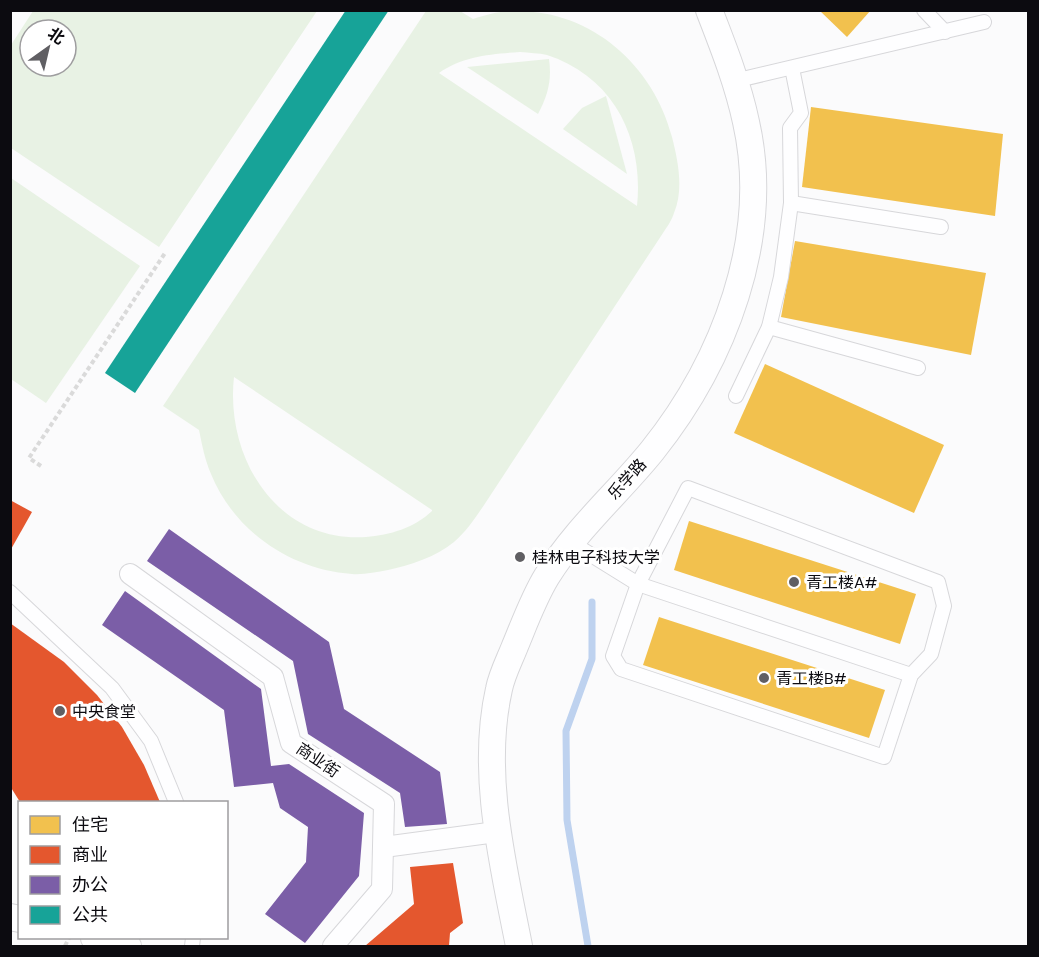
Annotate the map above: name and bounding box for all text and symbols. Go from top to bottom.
north arrow [18,18,78,78]
text: 北 [44,23,69,49]
street label: 乐学路 [603,454,651,504]
place label: 桂林电子科技大学 [532,547,660,568]
marker: 桂林电子科技大学 [513,550,527,564]
place label: 青工楼A# [806,572,878,593]
marker: 青工楼A# [787,575,801,589]
place label: 青工楼B# [776,668,847,689]
marker: 青工楼B# [757,671,771,685]
place label: 中央食堂 [72,701,136,722]
marker: 中央食堂 [53,704,67,718]
street label: 商业街 [292,738,344,782]
legend [18,801,228,939]
text: 住宅 [72,813,108,837]
text: 商业 [72,843,108,867]
text: 办公 [72,873,108,897]
text: 公共 [72,903,108,927]

